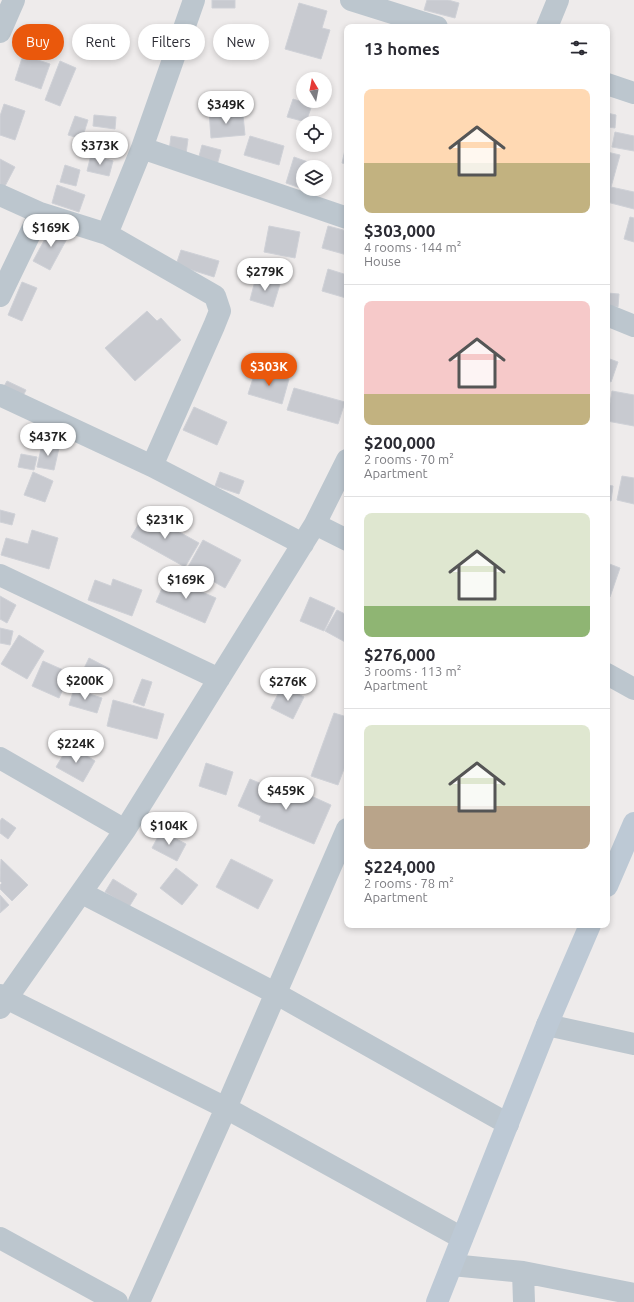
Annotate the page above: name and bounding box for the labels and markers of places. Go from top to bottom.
pin: $349K [198,91,254,125]
pin: $373K [72,132,128,166]
pin: $169K [23,214,79,248]
pin: $279K [237,258,293,292]
pin: $303K [241,353,297,387]
pin: $437K [20,423,76,457]
pin: $231K [137,506,193,540]
pin: $169K [158,566,214,600]
pin: $200K [57,667,113,701]
pin: $276K [260,668,316,702]
pin: $224K [48,730,104,764]
pin: $459K [258,777,314,811]
pin: $104K [141,812,197,846]

